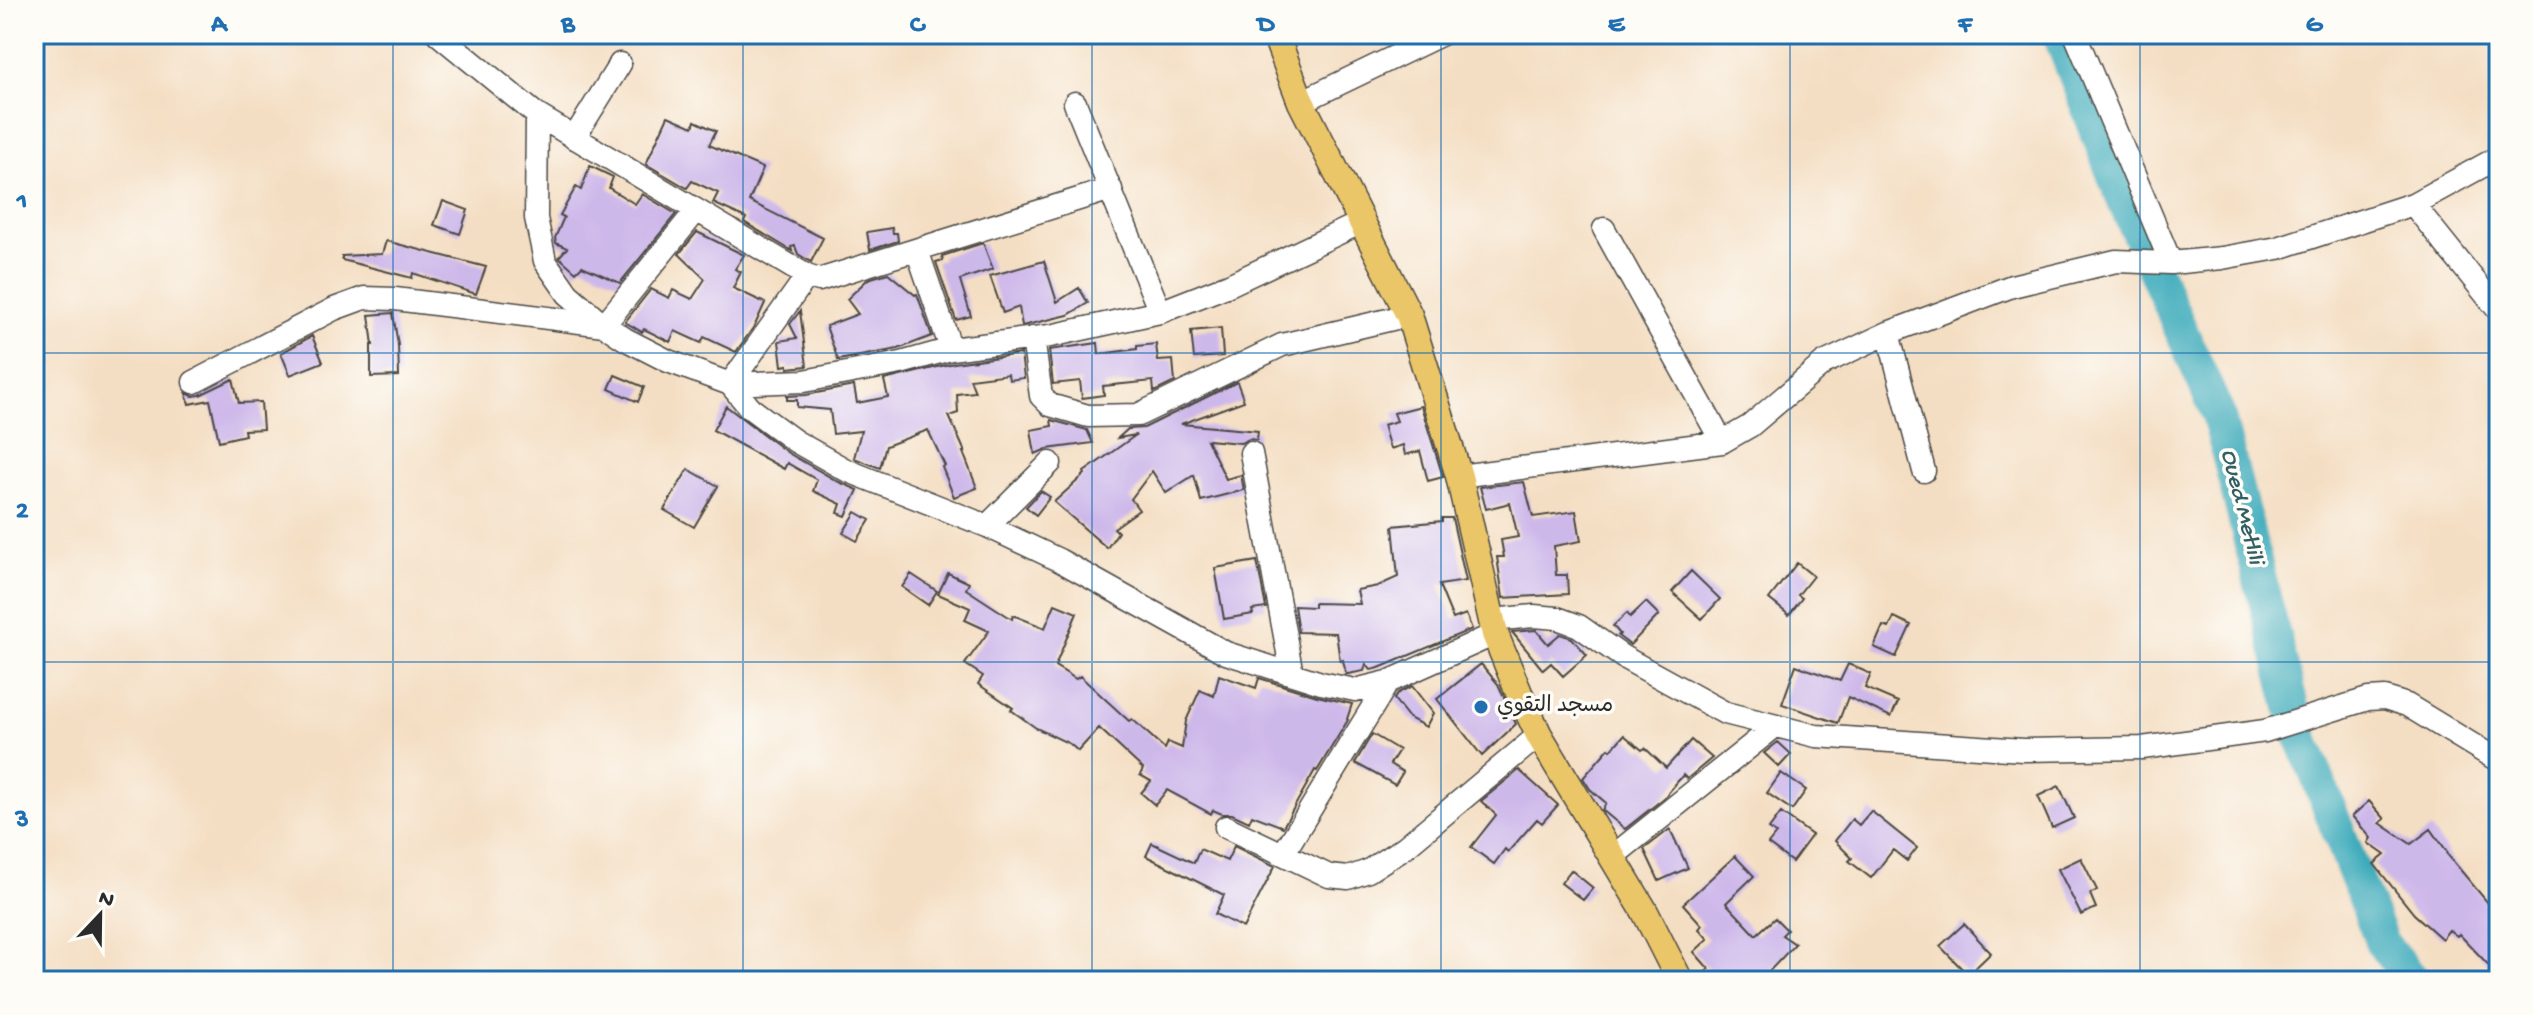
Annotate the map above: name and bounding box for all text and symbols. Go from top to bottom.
text: A [210,11,228,42]
text: B [560,11,576,42]
text: C [910,11,927,42]
text: D [1256,11,1276,42]
text: E [1608,11,1626,42]
text: F [1957,11,1973,42]
text: G [2306,11,2324,42]
text: 1 [16,188,27,219]
water label: Oued Metlili [2213,446,2270,570]
text: 2 [16,497,29,528]
place label: مسجد التقوي [1497,694,1613,720]
marker: مسجد التقوي [1472,698,1490,716]
text: 3 [14,806,29,837]
north arrow [60,875,140,955]
text: N [94,885,118,915]

